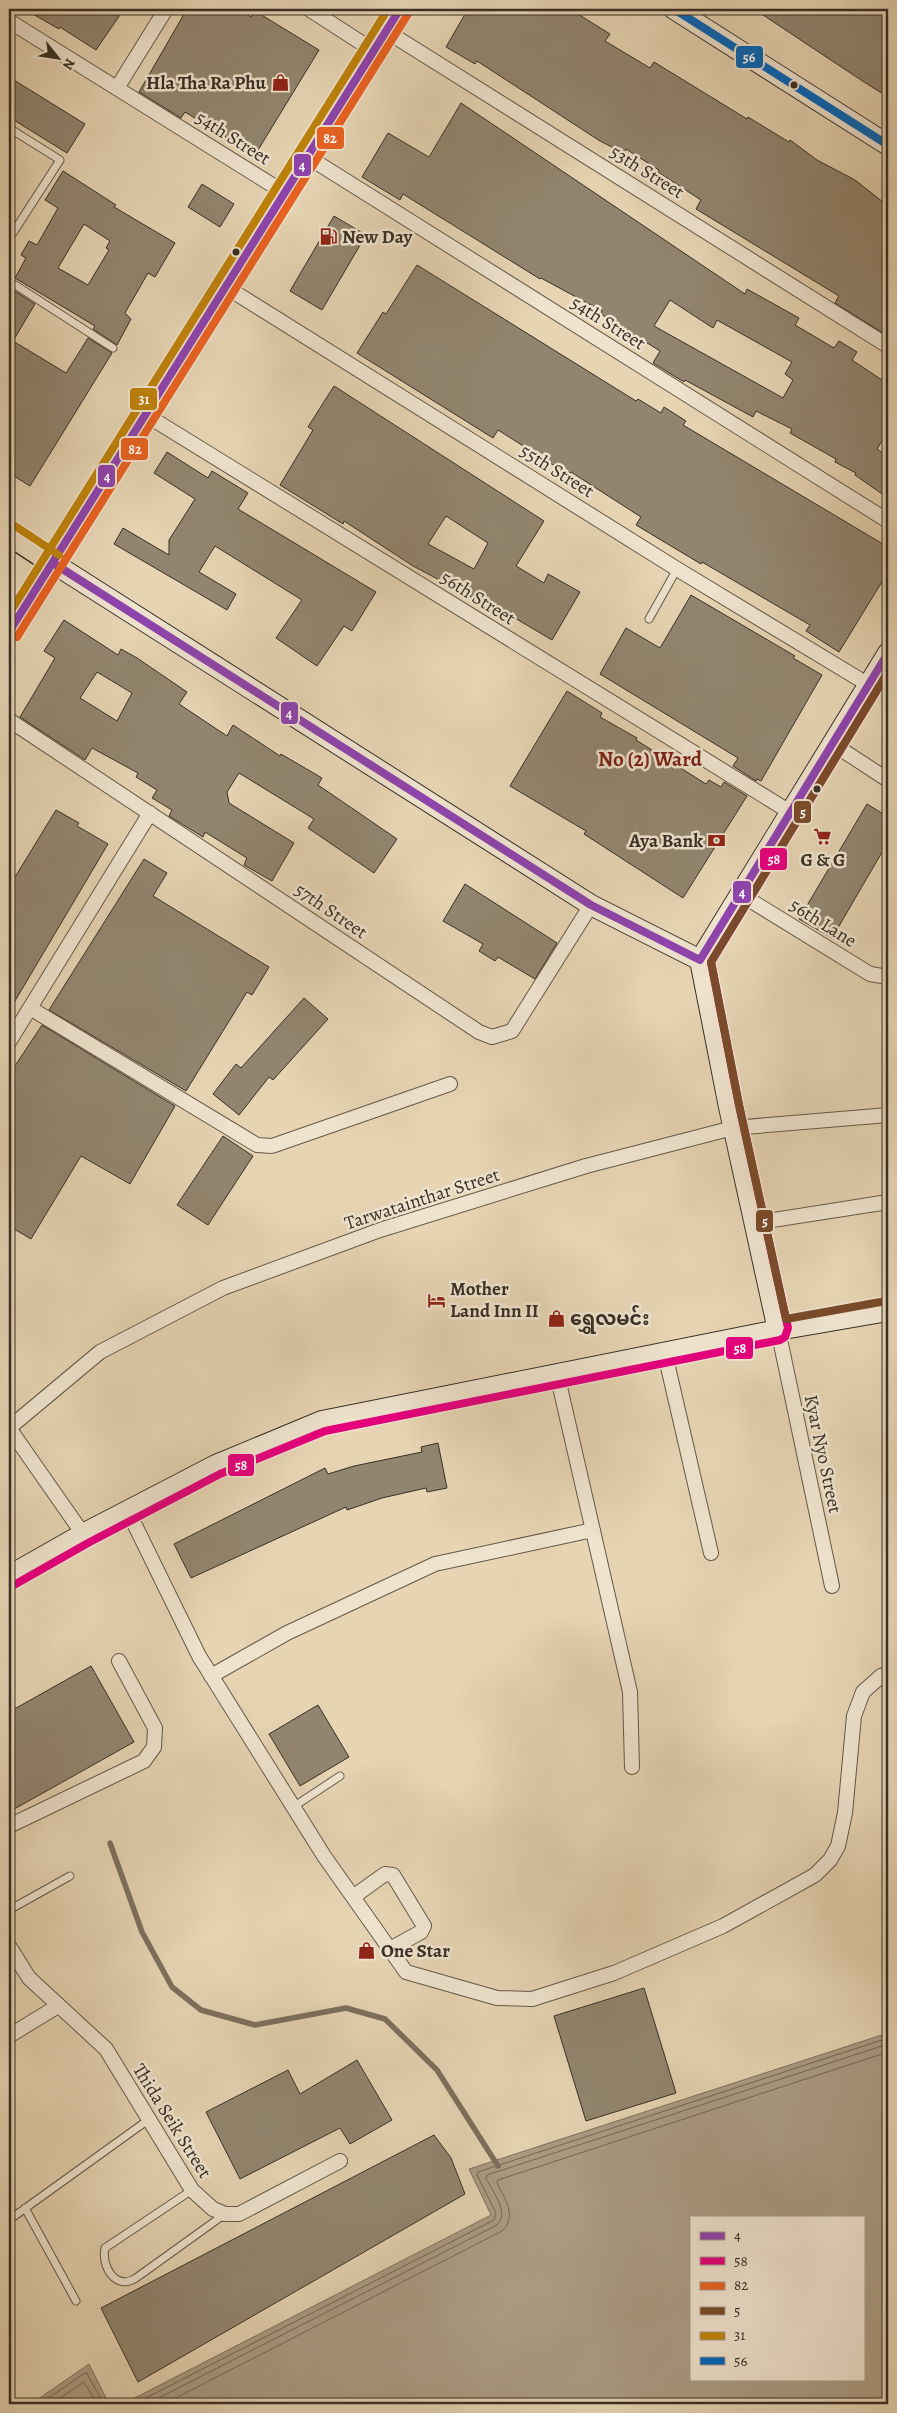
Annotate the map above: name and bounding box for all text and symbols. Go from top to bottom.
north arrow [32,32,82,82]
line badge: 56 [735,45,764,69]
text: 56 [743,48,756,67]
text: N [58,55,80,73]
place label: Hla Tha Ra Phu [146,70,267,96]
shop icon: Hla Tha Ra Phu [270,73,290,93]
unlabelled marker [789,80,799,90]
street label: 54th Street [191,105,275,171]
line badge: 82 [316,126,345,150]
text: 82 [323,129,337,148]
street label: 53th Street [605,139,689,205]
line badge: 4 [293,153,312,177]
text: 4 [299,156,306,175]
place label: New Day [342,224,414,250]
fuel station icon: New Day [318,227,338,247]
unlabelled marker [231,247,241,257]
street label: 54th Street [566,290,650,356]
line badge: 31 [129,387,158,411]
text: 31 [138,390,150,409]
line badge: 82 [120,437,149,461]
street label: 55th Street [515,438,599,504]
text: 82 [128,440,142,459]
line badge: 4 [97,464,116,488]
text: 4 [104,467,111,486]
street label: 56th Street [436,565,520,631]
line badge: 4 [280,701,299,725]
text: 4 [286,704,293,723]
district label: No (2) Ward [598,745,703,773]
unlabelled marker [812,784,822,794]
line badge: 5 [793,800,812,824]
text: 5 [800,803,806,822]
supermarket icon: G & G [813,827,833,847]
place label: Aya Bank [628,828,703,854]
bank icon: Aya Bank [707,831,727,851]
line badge: 58 [759,847,788,871]
place label: G & G [800,847,846,873]
text: 58 [768,850,781,869]
street label: 57th Street [289,877,373,945]
line badge: 4 [732,880,752,904]
text: 4 [739,883,746,902]
street label: 56th Lane [785,892,861,954]
street label: Tarwatainthar Street [341,1162,503,1236]
line badge: 5 [755,1209,774,1233]
text: 5 [762,1212,768,1231]
place label: Mother Land Inn II [450,1276,539,1324]
hotel icon: Mother Land Inn II [426,1290,446,1310]
place label: ရွှေလမင်း [570,1305,649,1334]
shop icon: ရွှေလမင်း [546,1309,566,1329]
line badge: 58 [725,1336,754,1360]
text: 58 [734,1339,747,1358]
street label: Kyar Nyo Street [798,1392,848,1516]
line badge: 58 [227,1453,255,1477]
text: 58 [235,1456,248,1475]
place label: One Star [381,1938,450,1964]
shop icon: One Star [357,1941,377,1961]
street label: Thida Seik Street [126,2059,218,2183]
legend [690,2216,864,2380]
text: 4 [734,2225,741,2245]
text: 58 [734,2251,748,2271]
text: 82 [734,2275,748,2295]
text: 5 [734,2301,740,2321]
text: 31 [734,2325,745,2345]
text: 56 [734,2351,747,2371]

